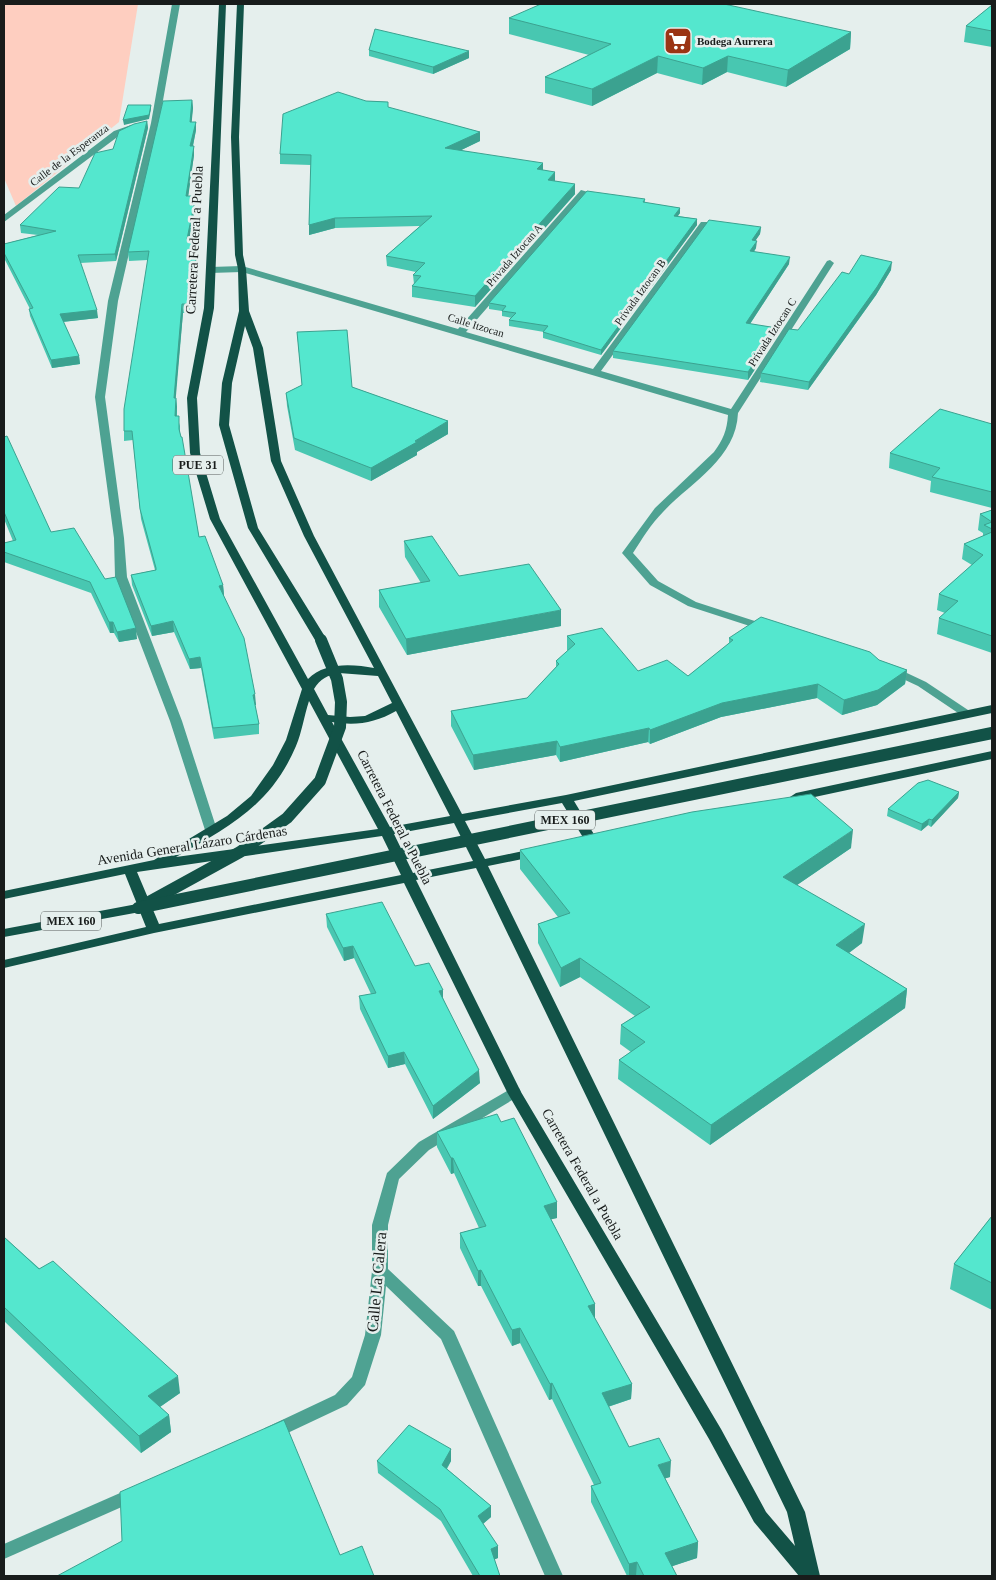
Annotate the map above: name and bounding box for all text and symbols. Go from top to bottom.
supermarket icon: Bodega Aurrera [663,26,693,56]
place label: Bodega Aurrera [697,35,773,47]
street label: Calle de la Esperanza [27,122,111,188]
street label: Carretera Federal a Puebla [183,165,206,315]
street label: Privada Iztocan A [484,221,544,289]
street label: Privada Iztocan B [612,257,668,327]
street label: Privada Iztocan C [746,296,798,368]
street label: Calle Itzocan [446,311,506,339]
road number: PUE 31 [173,456,223,474]
street label: Carretera Federal a Puebla [354,747,435,888]
road number: MEX 160 [535,810,595,830]
street label: Avenida General Lázaro Cárdenas [96,823,288,868]
road number: MEX 160 [41,911,101,930]
street label: Carretera Federal a Puebla [539,1106,627,1243]
street label: Calle La Calera [364,1231,389,1333]

